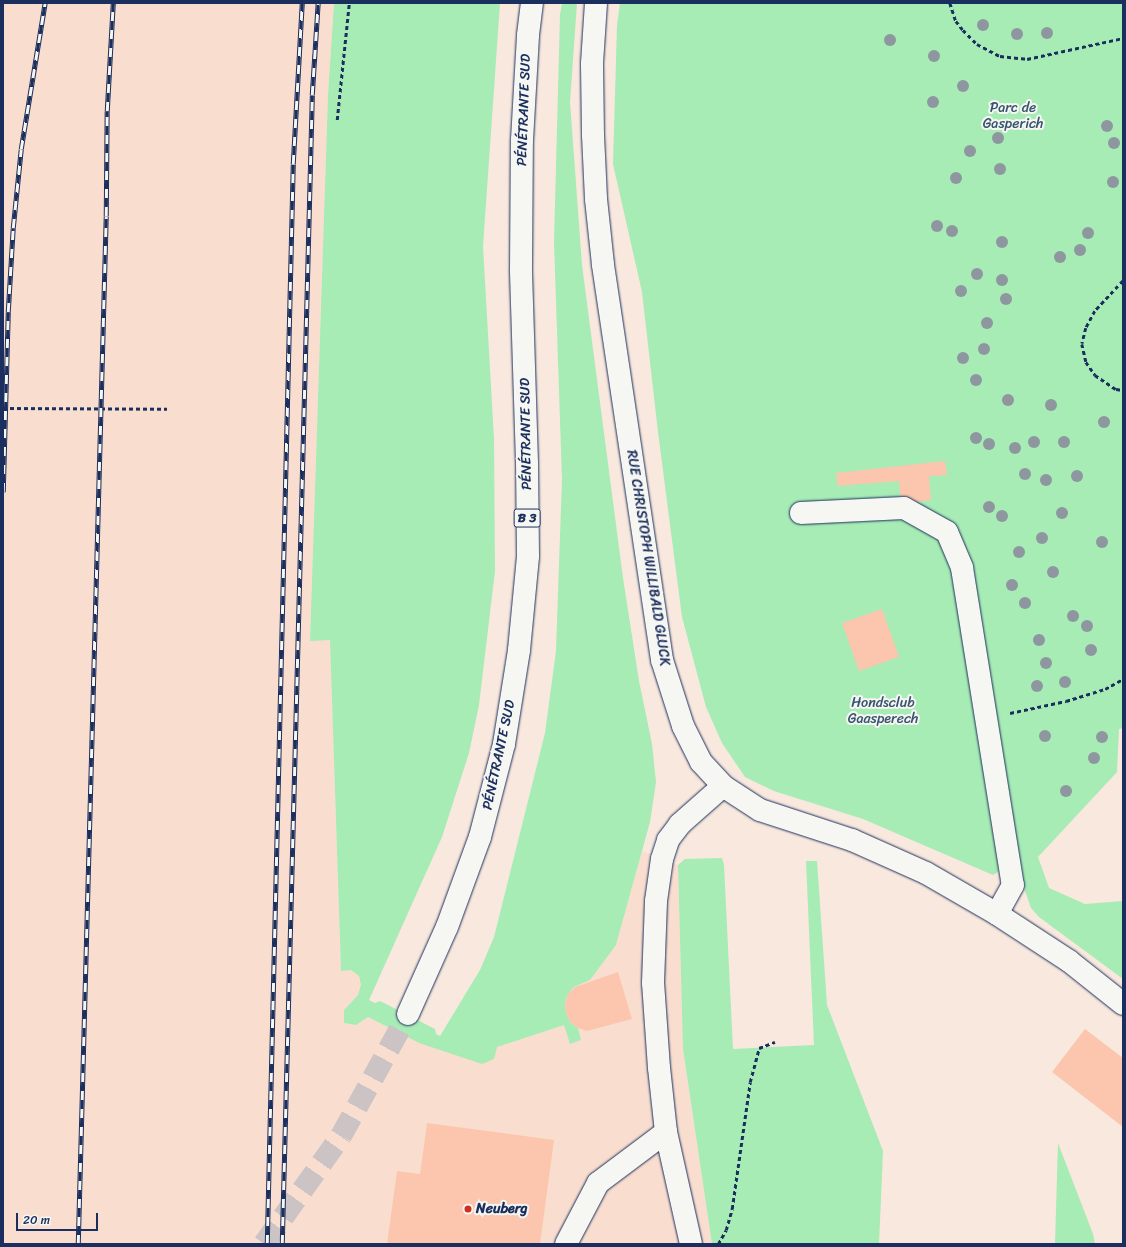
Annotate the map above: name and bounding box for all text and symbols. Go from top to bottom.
street label: PÉNÉTRANTE SUD [514,54,534,166]
park label: Parc de Gasperich [983,100,1043,132]
street label: PÉNÉTRANTE SUD [517,378,535,490]
street label: RUE CHRISTOPH WILLIBALD GLUCK [623,448,673,668]
road number: B 3 [513,507,541,529]
park label: Hondsclub Gaasperech [848,695,918,728]
street label: PÉNÉTRANTE SUD [479,698,519,812]
place label: Neuberg [476,1201,528,1217]
marker: Neuberg [463,1204,473,1214]
scale bar [18,1205,100,1231]
text: 20 m [23,1209,50,1231]

